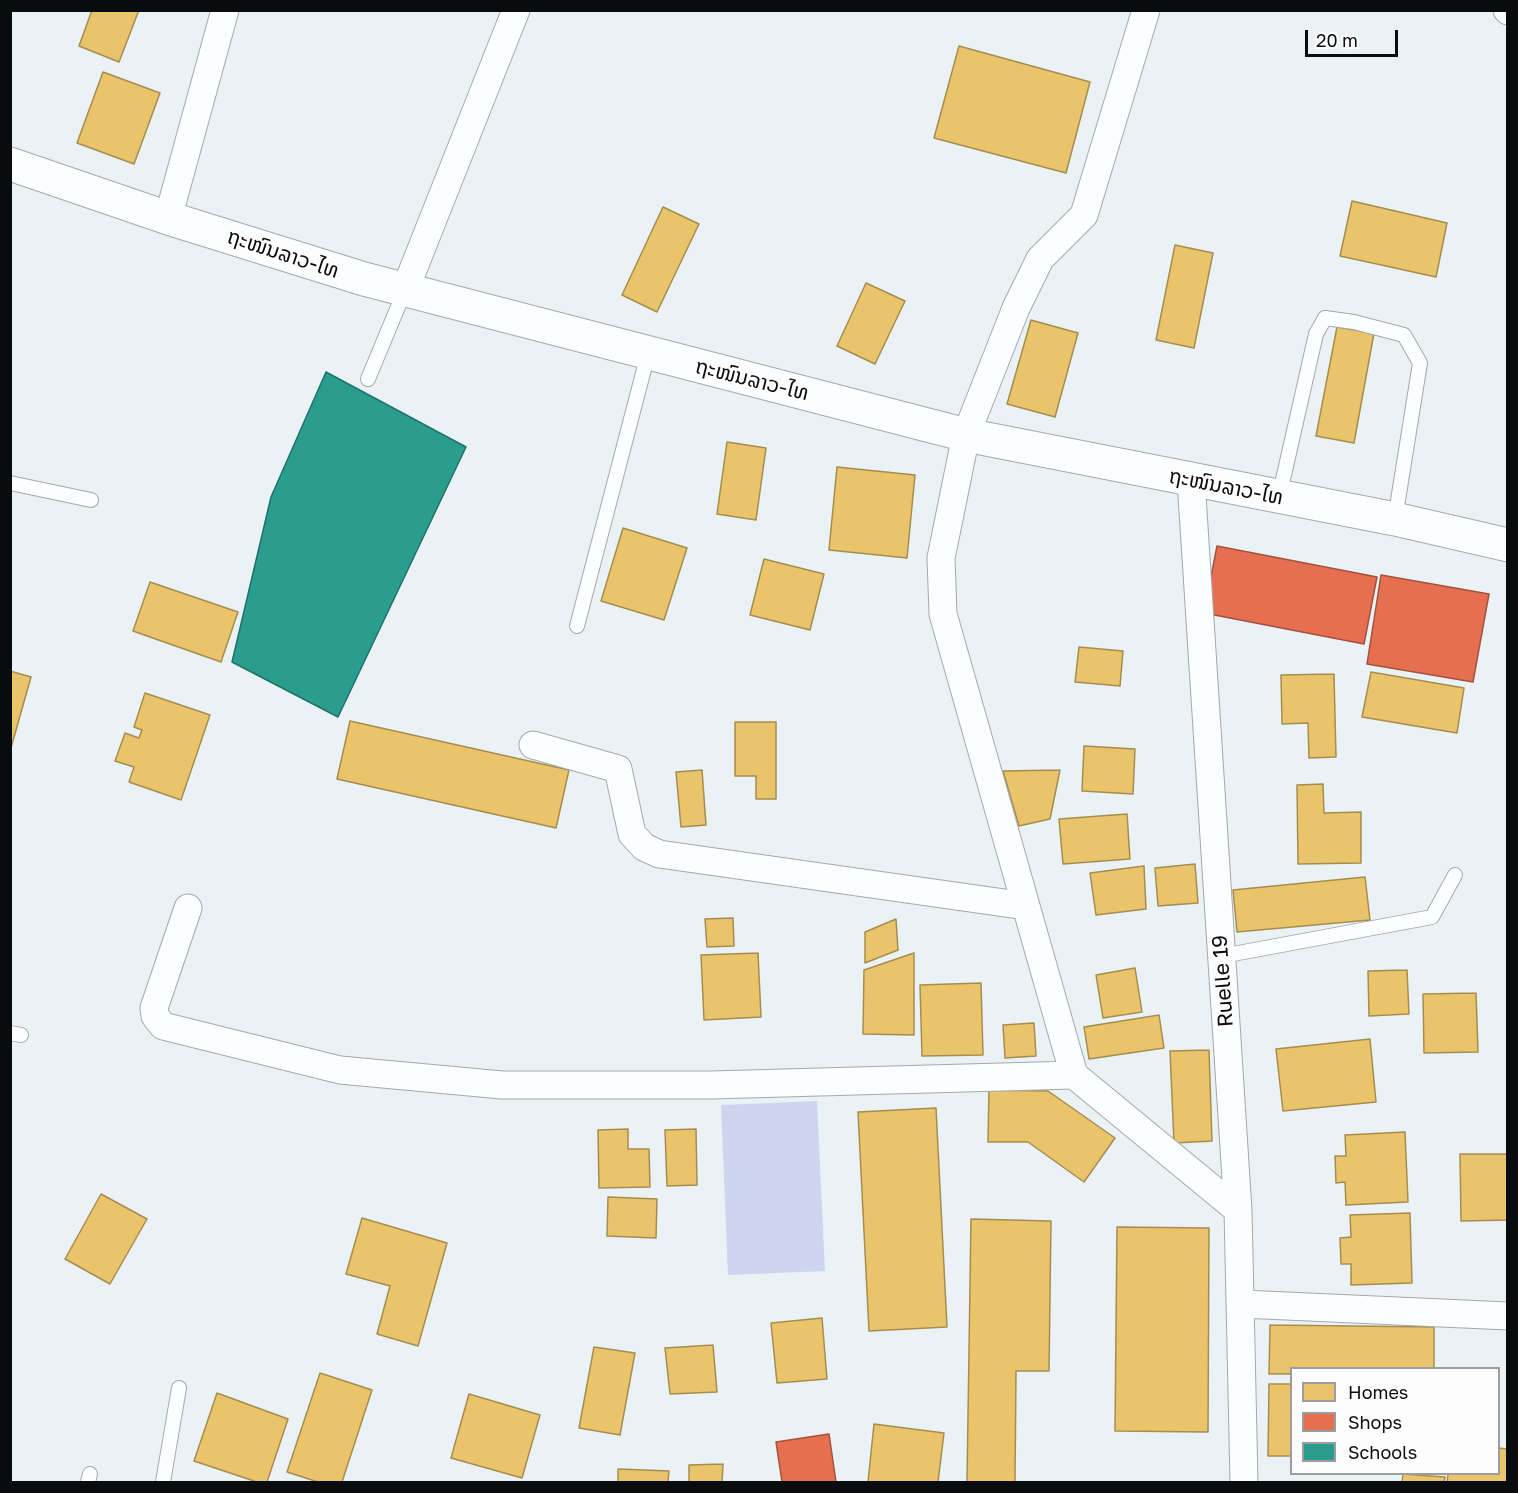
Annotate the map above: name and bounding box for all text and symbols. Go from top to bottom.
scale bar [1308,18,1401,56]
text: 20 m [1316,29,1358,51]
street label: ຖະໜົນລາວ-ໄທ [224,224,342,284]
street label: ຖະໜົນລາວ-ໄທ [693,354,811,406]
street label: ຖະໜົນລາວ-ໄທ [1167,464,1285,510]
street label: Ruelle 19 [1207,934,1239,1028]
legend [1290,1367,1500,1475]
text: Homes [1348,1381,1408,1403]
text: Shops [1348,1411,1402,1433]
text: Schools [1348,1441,1417,1463]

